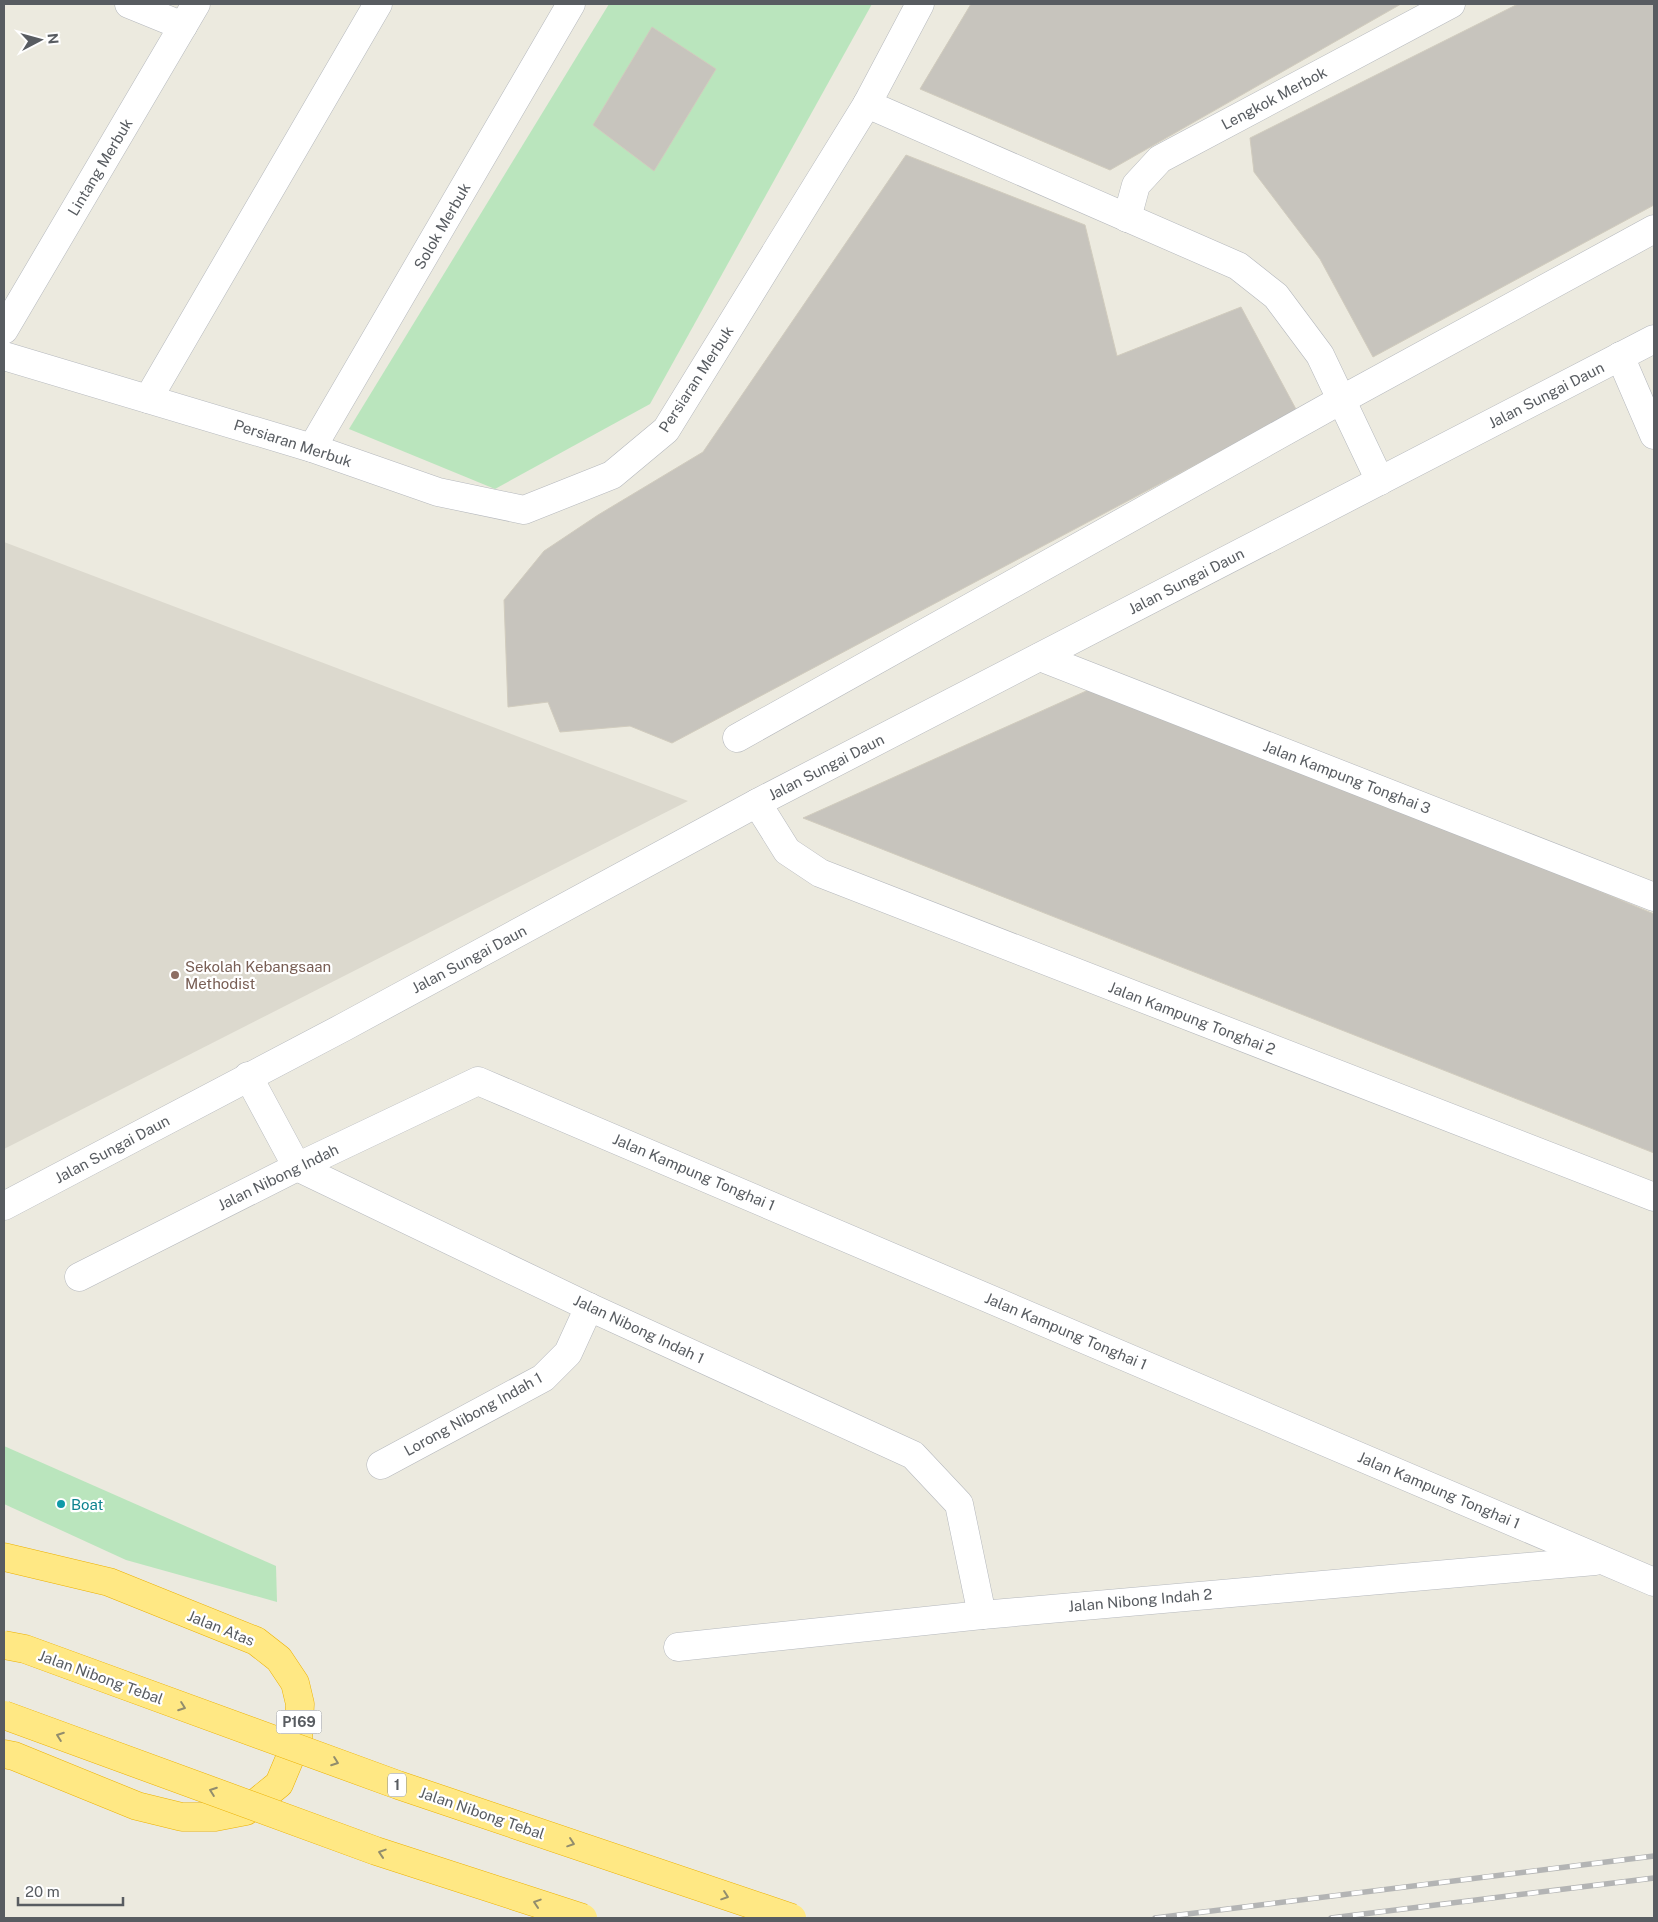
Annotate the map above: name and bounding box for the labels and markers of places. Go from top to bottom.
place label: Sekolah Kebangsaan Methodist [185,958,331,992]
marker: Sekolah Kebangsaan Methodist [169,969,181,981]
place label: Boat [71,1496,103,1513]
marker: Boat [55,1498,67,1510]

